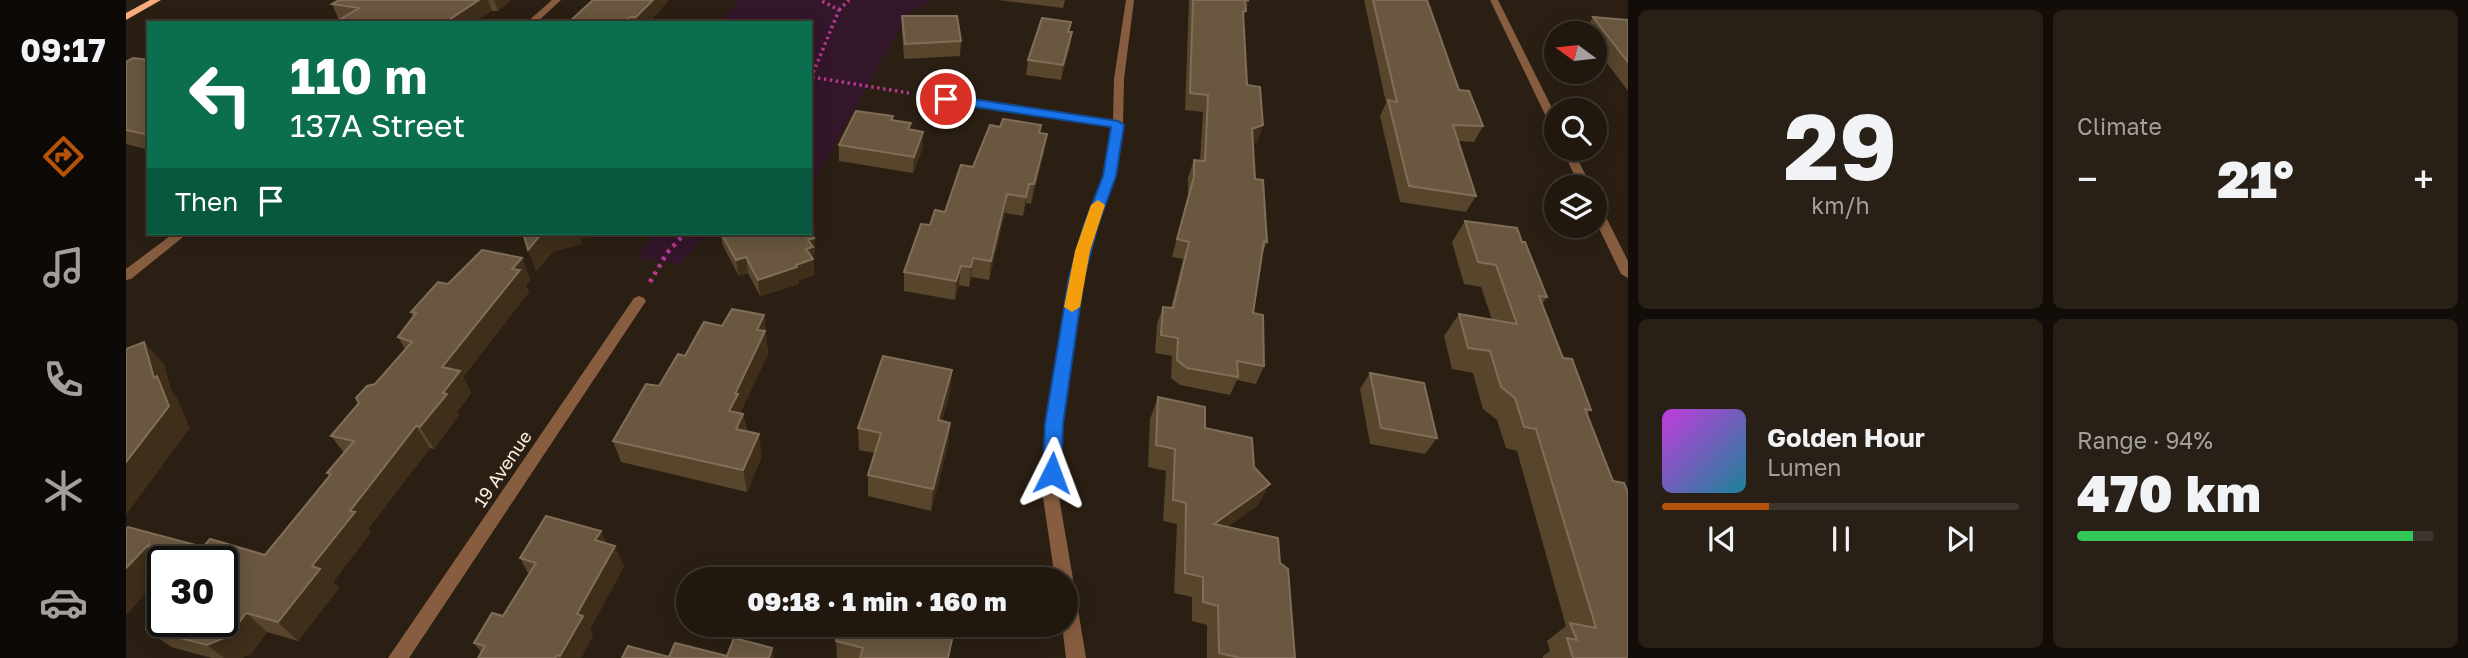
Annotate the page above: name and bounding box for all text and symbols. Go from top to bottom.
north arrow [1544,21,1606,84]
map controls [1544,21,1607,238]
text: 09:17 [20,31,106,69]
text: 110 m [290,46,427,105]
icon: left [175,49,266,140]
pin [916,69,976,129]
icon: arrive [927,80,965,118]
text: 29 [1784,91,1897,200]
button: search [1544,98,1607,161]
text: 137A Street [290,106,465,144]
text: Climate [2077,112,2162,140]
icon: directions [39,132,88,181]
text: 21° [2217,147,2294,209]
text: − [2077,156,2098,201]
text: + [2413,156,2434,201]
button: layers [1544,175,1607,238]
icon: arrive [252,182,290,220]
text: Then [175,186,238,217]
text: km/h [1811,191,1870,219]
icon: music [39,243,88,292]
icon: phone [39,355,88,404]
text: Golden Hour [1767,422,1925,453]
street label: 19 Avenue [469,426,536,511]
text: Range · 94% [2077,426,2213,454]
position arrow [1015,436,1089,510]
text: Lumen [1767,453,1841,481]
text: 470 km [2077,461,2261,523]
icon: climate [39,466,88,515]
icon: previous [1703,520,1741,558]
icon: pause [1822,520,1860,558]
icon: next [1941,520,1979,558]
speed limit sign: 30 [147,546,238,637]
icon: car [39,578,88,627]
text: 09:18 · 1 min · 160 m [747,586,1007,617]

